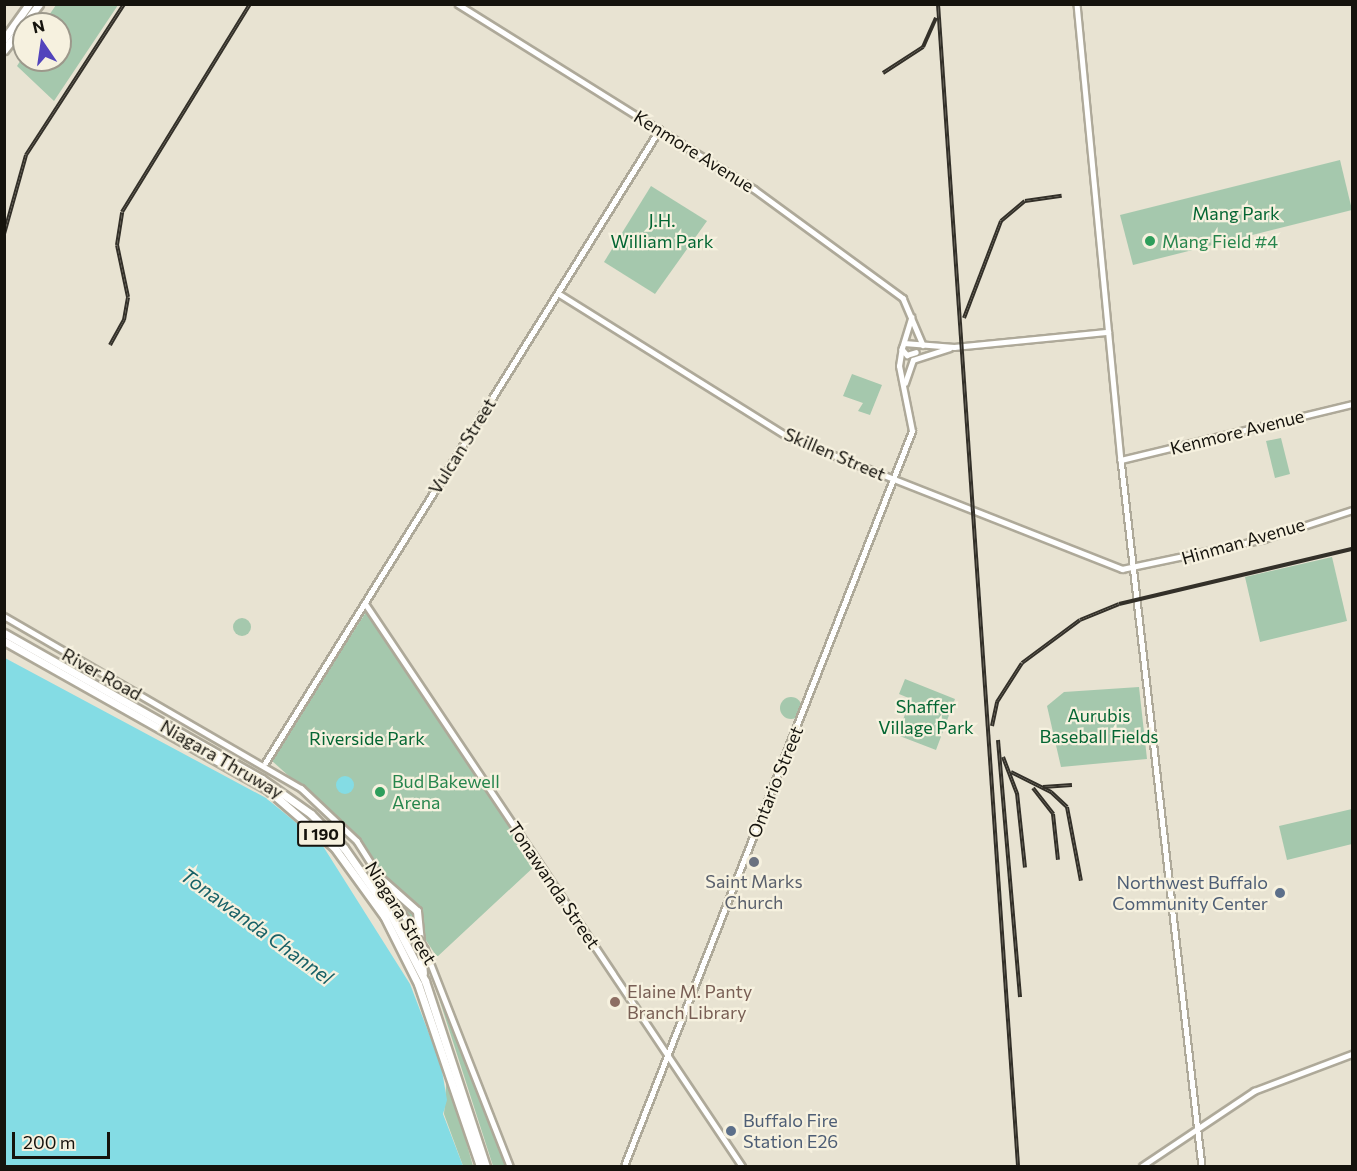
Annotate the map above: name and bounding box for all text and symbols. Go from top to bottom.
north arrow [12,12,72,72]
text: N [30,15,46,37]
street label: Kenmore Avenue [630,105,758,197]
park label: Mang Park [1192,202,1280,224]
park label: J.H. William Park [611,210,713,252]
place label: Mang Field #4 [1162,230,1278,252]
marker: Mang Field #4 [1143,234,1157,248]
street label: Vulcan Street [424,394,500,498]
street label: Kenmore Avenue [1168,405,1306,459]
street label: Skillen Street [781,423,889,485]
street label: Hinman Avenue [1179,513,1307,569]
street label: River Road [58,643,146,705]
park label: Shaffer Village Park [878,696,974,738]
park label: Aurubis Baseball Fields [1040,705,1158,748]
street label: Niagara Thruway [157,715,287,803]
street label: Ontario Street [743,723,807,841]
park label: Riverside Park [309,727,425,749]
place label: Bud Bakewell Arena [392,771,500,814]
marker: Bud Bakewell Arena [373,785,387,799]
street label: Tonawanda Street [504,817,604,953]
road number: I 190 [297,821,345,847]
marker: Saint Marks Church [747,855,761,869]
street label: Niagara Street [361,857,441,969]
water label: Tonawanda Channel [176,863,338,989]
place label: Saint Marks Church [705,871,803,914]
place label: Northwest Buffalo Community Center [1112,872,1268,914]
marker: Northwest Buffalo Community Center [1273,886,1287,900]
place label: Elaine M. Panty Branch Library [627,981,752,1024]
marker: Elaine M. Panty Branch Library [608,995,622,1009]
place label: Buffalo Fire Station E26 [743,1110,838,1152]
scale bar [15,1120,112,1158]
marker: Buffalo Fire Station E26 [724,1124,738,1138]
text: 200 m [23,1131,76,1153]

